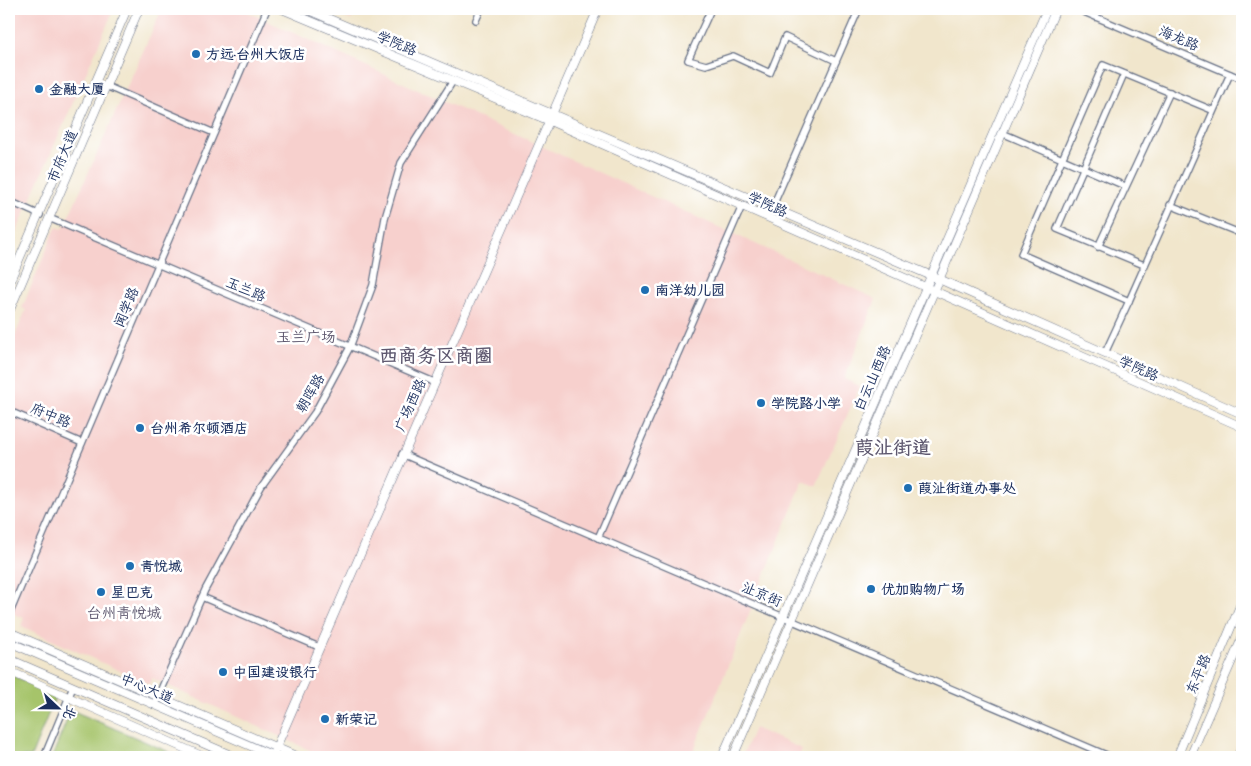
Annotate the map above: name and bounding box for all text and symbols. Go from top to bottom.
street label: 海龙路 [1155,22,1202,56]
street label: 学院路 [373,27,420,61]
place label: 方远·台州大饭店 [206,45,306,65]
marker: 方远·台州大饭店 [190,48,202,60]
place label: 金融大厦 [49,80,105,100]
marker: 金融大厦 [33,83,45,95]
street label: 市府大道 [43,127,83,186]
street label: 学院路 [744,187,791,223]
street label: 玉兰路 [222,273,269,307]
place label: 南洋幼儿园 [655,281,725,301]
street label: 闻学路 [110,284,144,331]
marker: 南洋幼儿园 [639,284,651,296]
district label: 玉兰广场 [276,327,336,348]
street label: 白云山西路 [850,342,896,414]
district label: 西商务区商圈 [379,343,493,370]
street label: 学院路 [1115,351,1162,387]
street label: 朝晖路 [292,370,330,417]
street label: 广场西路 [390,376,431,435]
place label: 学院路小学 [771,394,841,414]
marker: 学院路小学 [755,397,767,409]
street label: 府中路 [27,399,74,433]
place label: 台州希尔顿酒店 [150,419,248,439]
marker: 台州希尔顿酒店 [134,422,146,434]
district label: 葭沚街道 [855,435,931,462]
place label: 葭沚街道办事处 [918,479,1016,499]
marker: 葭沚街道办事处 [902,482,914,494]
place label: 青悦城 [140,557,182,577]
marker: 青悦城 [124,560,136,572]
street label: 沚京街 [738,578,785,612]
place label: 优加购物广场 [881,580,965,600]
place label: 星巴克 [111,583,153,603]
marker: 优加购物广场 [865,583,877,595]
marker: 星巴克 [95,586,107,598]
district label: 台州青悦城 [86,603,162,624]
street label: 东平路 [1182,651,1216,698]
place label: 中国建设银行 [233,663,317,683]
marker: 中国建设银行 [217,666,229,678]
street label: 中心大道 [117,669,176,709]
north arrow [32,684,82,734]
text: 北 [57,702,81,723]
place label: 新荣记 [335,710,377,730]
marker: 新荣记 [319,713,331,725]

